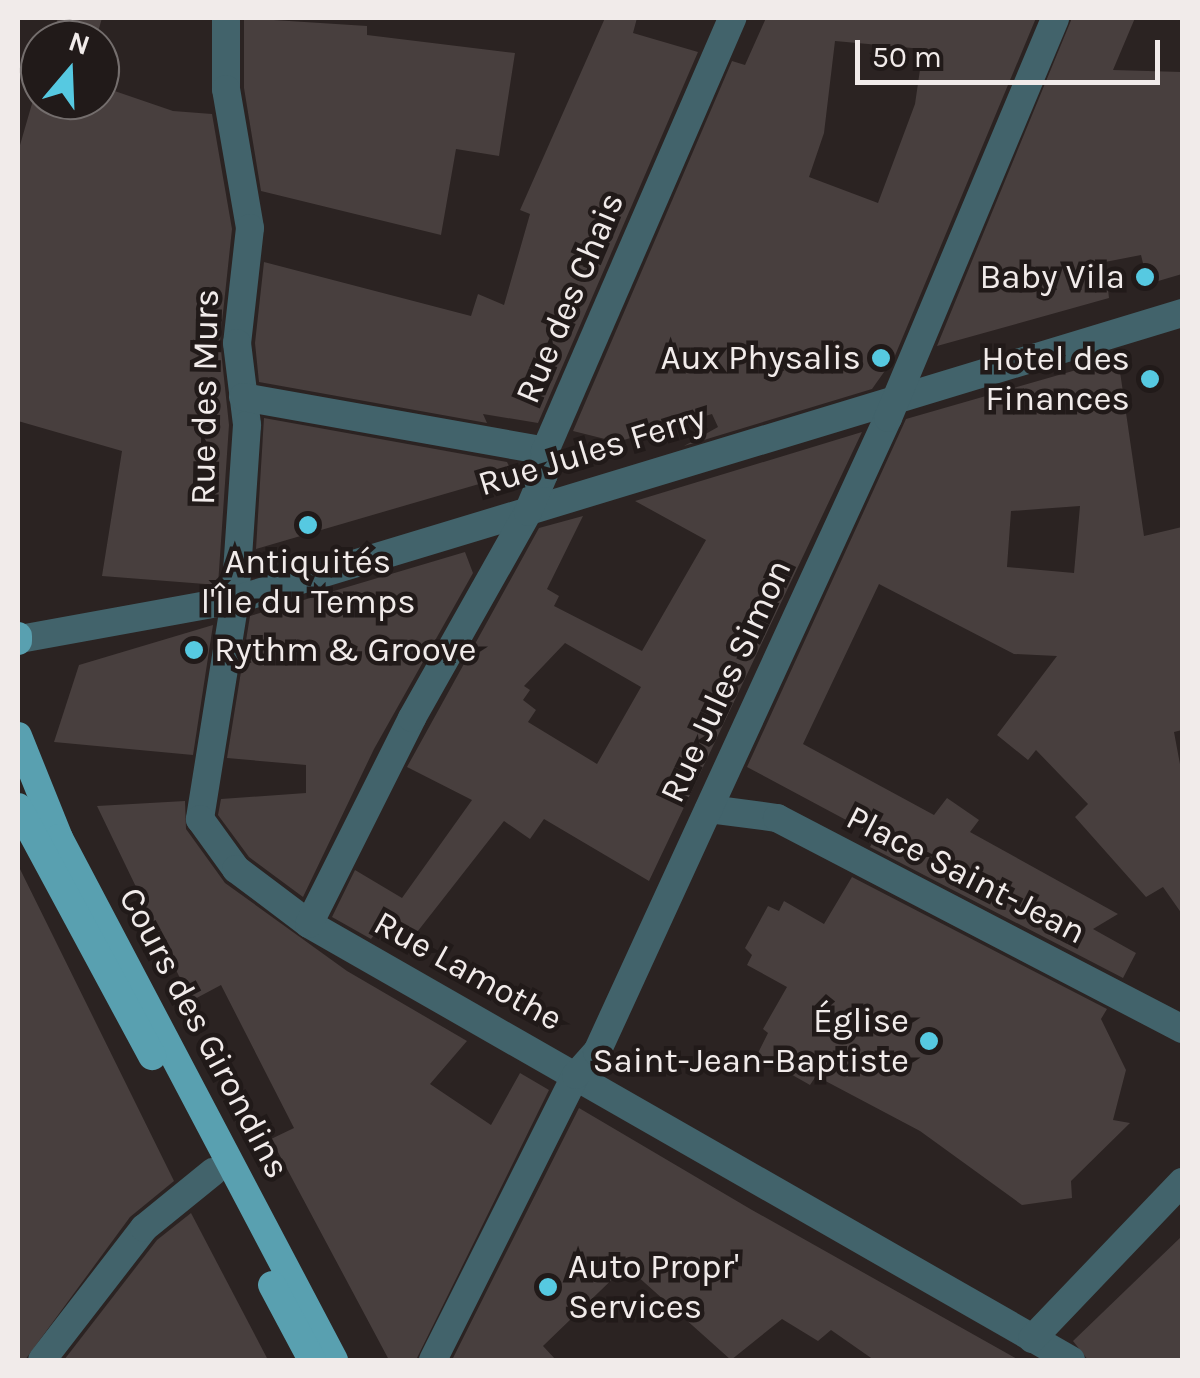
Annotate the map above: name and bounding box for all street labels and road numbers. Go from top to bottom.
street label: Rue des Chais [507,186,633,410]
street label: Rue des Murs [182,289,228,505]
street label: Rue Jules Ferry [473,396,711,506]
street label: Rue Jules Simon [651,553,801,809]
street label: Place Saint-Jean [839,797,1093,953]
street label: Cours des Girondins [110,880,298,1186]
street label: Rue Lamothe [367,902,569,1040]

